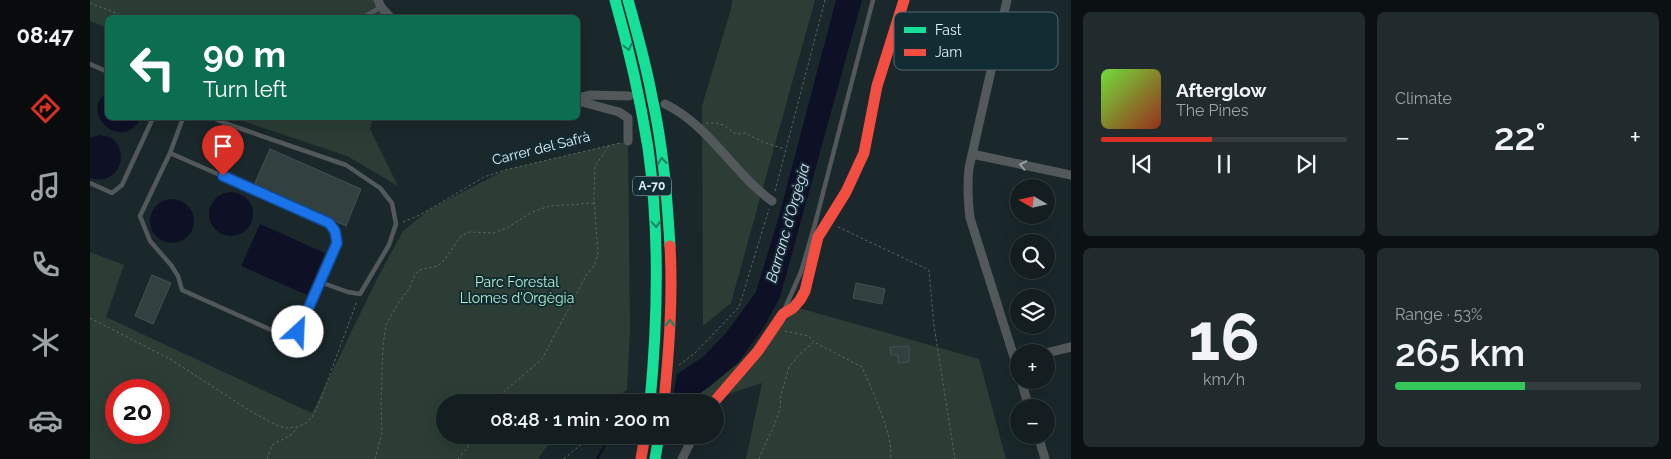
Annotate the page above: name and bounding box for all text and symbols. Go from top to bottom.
legend [894,12,1058,70]
text: 08:47 [16,22,74,48]
text: Fast [935,22,962,38]
text: 90 m [203,34,286,75]
icon: left [120,35,185,100]
one-way arrow [622,42,633,51]
text: Jam [935,44,962,60]
text: Turn left [203,76,287,102]
text: Afterglow [1176,79,1266,101]
text: Climate [1395,89,1452,108]
icon: directions [28,91,63,126]
text: The Pines [1176,101,1248,120]
text: 22° [1494,114,1546,159]
text: − [1395,121,1410,154]
text: + [1629,121,1641,154]
pin [202,125,244,176]
street label: Carrer del Safrà [490,128,592,168]
icon: arrive [209,132,237,160]
icon: previous [1128,150,1156,178]
icon: pause [1210,150,1238,178]
icon: next [1292,150,1320,178]
one-way arrow [657,156,668,164]
one-way arrow [1019,160,1028,170]
water label: Barranc d'Orgègia [762,161,814,285]
icon: music [28,169,63,204]
road number: A-70 [633,177,671,196]
north arrow [1010,179,1055,224]
map controls [1010,179,1055,444]
one-way arrow [650,221,661,229]
button: search [1010,234,1055,279]
icon: phone [28,247,63,282]
park label: Parc Forestal Llomes d'Orgègia [460,274,574,306]
button: layers [1010,289,1055,334]
text: 16 [1188,299,1260,375]
position arrow [271,305,323,357]
text: Range · 53% [1395,305,1483,324]
one-way arrow [665,319,675,326]
icon: climate [28,325,63,360]
text: 265 km [1395,330,1525,375]
button: + [1010,344,1055,389]
text: km/h [1203,370,1245,389]
speed limit sign: 20 [105,379,170,444]
button: − [1010,399,1055,444]
icon: car [28,403,63,438]
text: 08:48 · 1 min · 200 m [490,408,670,430]

